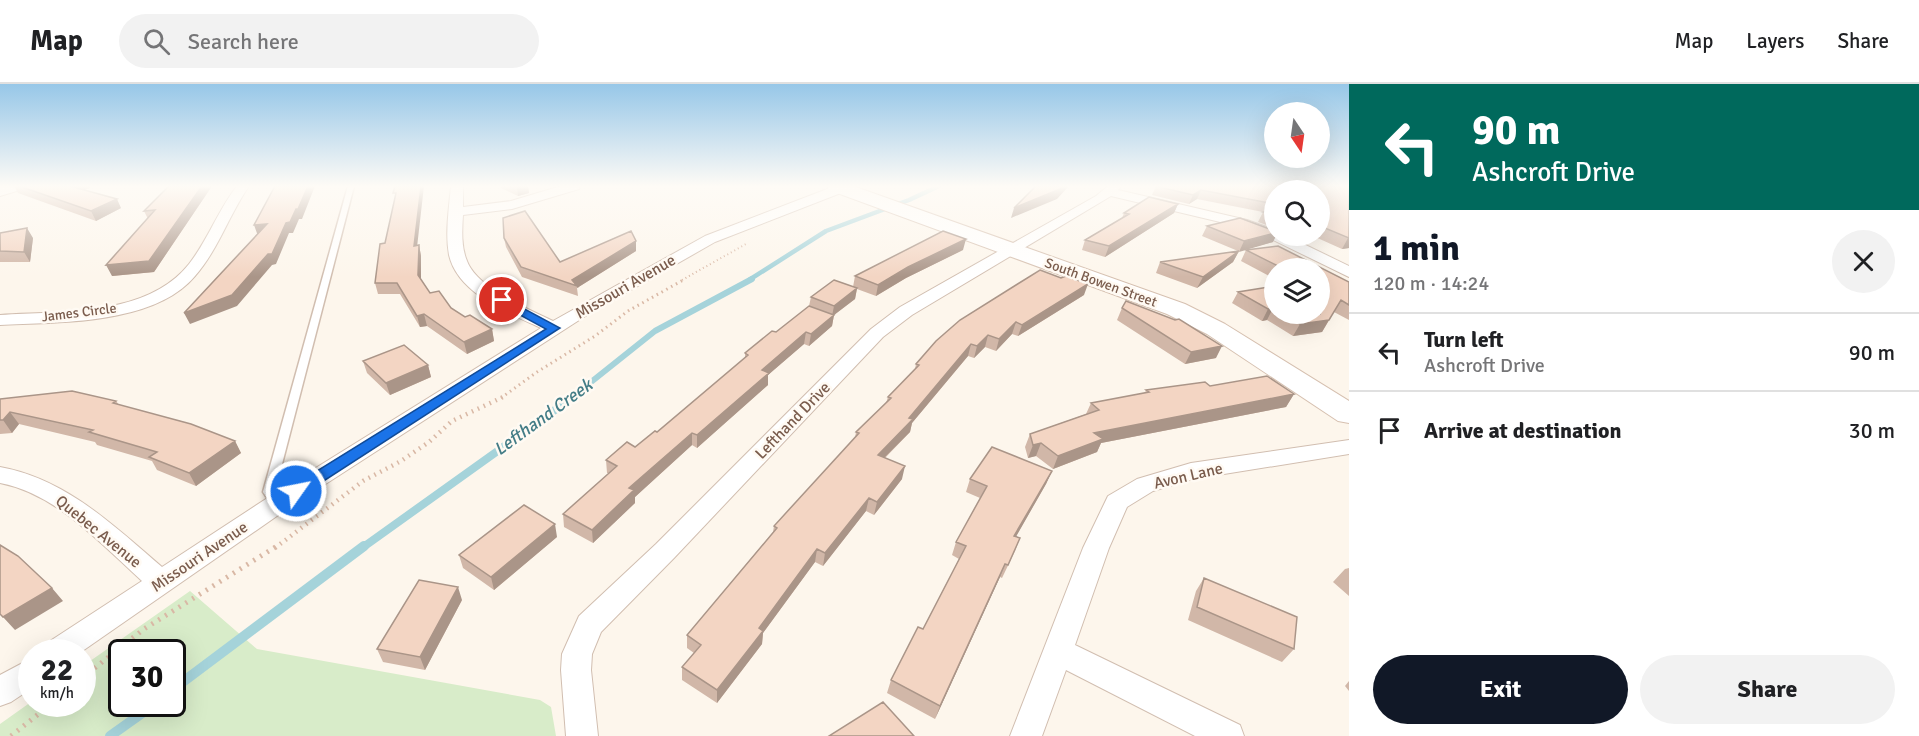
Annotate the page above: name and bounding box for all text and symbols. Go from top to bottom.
search box [119,14,539,68]
text: Map [30,24,83,58]
icon: search [140,25,173,58]
text: Search here [188,28,299,55]
text: Map [1675,28,1713,54]
text: Layers [1746,28,1804,54]
text: Share [1837,28,1889,54]
north arrow [1264,102,1330,168]
map controls [1264,102,1330,324]
text: 90 m [1472,105,1561,156]
icon: left [1373,108,1451,186]
text: Ashcroft Drive [1472,156,1635,189]
button: search [1264,180,1330,246]
text: 1 min [1373,226,1460,271]
button: close [1832,230,1895,293]
street label: Missouri Avenue [572,250,679,324]
street label: South Bowen Street [1042,254,1159,311]
button: layers [1264,258,1330,324]
text: 120 m · 14:24 [1373,271,1489,296]
pin [476,274,527,325]
icon: arrive [485,283,518,316]
street label: James Circle [41,299,117,326]
text: Turn left [1424,326,1504,353]
icon: left [1373,336,1406,369]
text: 90 m [1849,339,1895,366]
text: Ashcroft Drive [1424,353,1545,378]
water label: Lefthand Creek [490,373,598,460]
street label: Lefthand Drive [751,378,835,464]
icon: arrive [1373,414,1406,447]
text: Arrive at destination [1424,417,1621,444]
text: 30 m [1849,417,1895,444]
street label: Avon Lane [1152,458,1225,494]
position arrow [264,459,328,523]
street label: Quebec Avenue [51,491,145,572]
street label: Missouri Avenue [147,517,252,597]
speed limit sign: 30 [108,639,186,717]
text: 22 [41,652,73,689]
button: Exit [1373,655,1628,724]
button: Share [1640,655,1895,724]
text: km/h [40,684,74,702]

